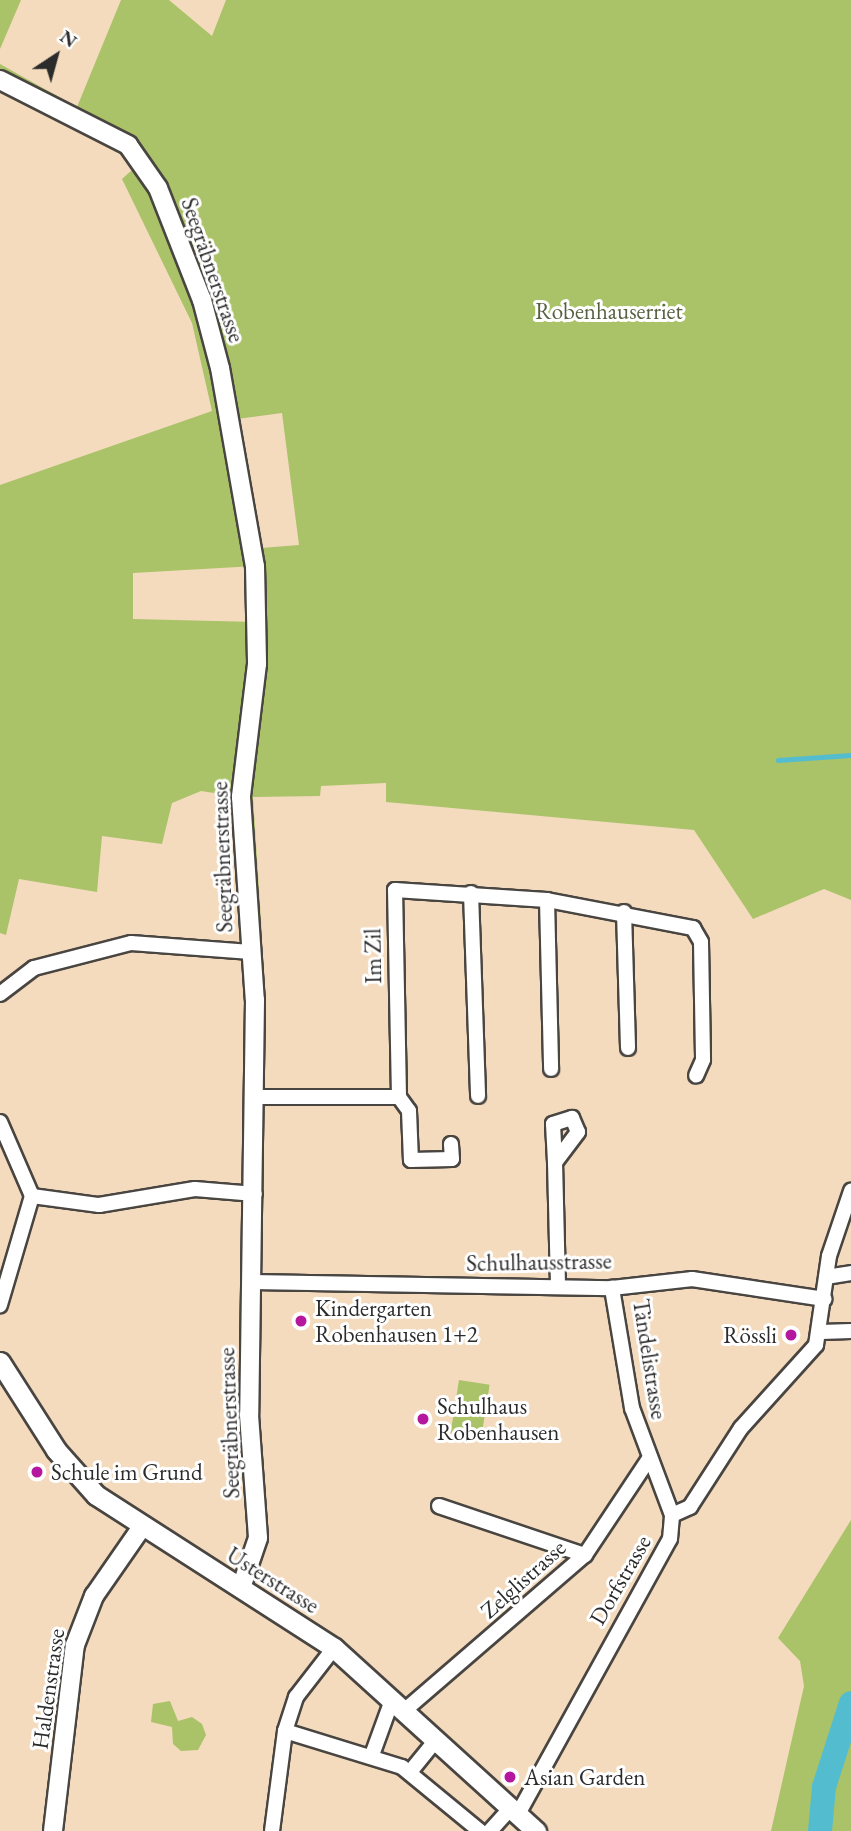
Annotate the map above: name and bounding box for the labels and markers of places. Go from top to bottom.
place label: Kindergarten Robenhausen 1+2 [315,1294,478,1348]
marker: Kindergarten Robenhausen 1+2 [293,1313,309,1329]
place label: Rössli [723,1321,777,1349]
marker: Rössli [783,1327,799,1343]
place label: Schulhaus Robenhausen [437,1392,559,1446]
marker: Schulhaus Robenhausen [415,1411,431,1427]
place label: Schule im Grund [51,1458,203,1486]
marker: Schule im Grund [29,1464,45,1480]
place label: Asian Garden [524,1763,645,1791]
marker: Asian Garden [502,1769,518,1785]

